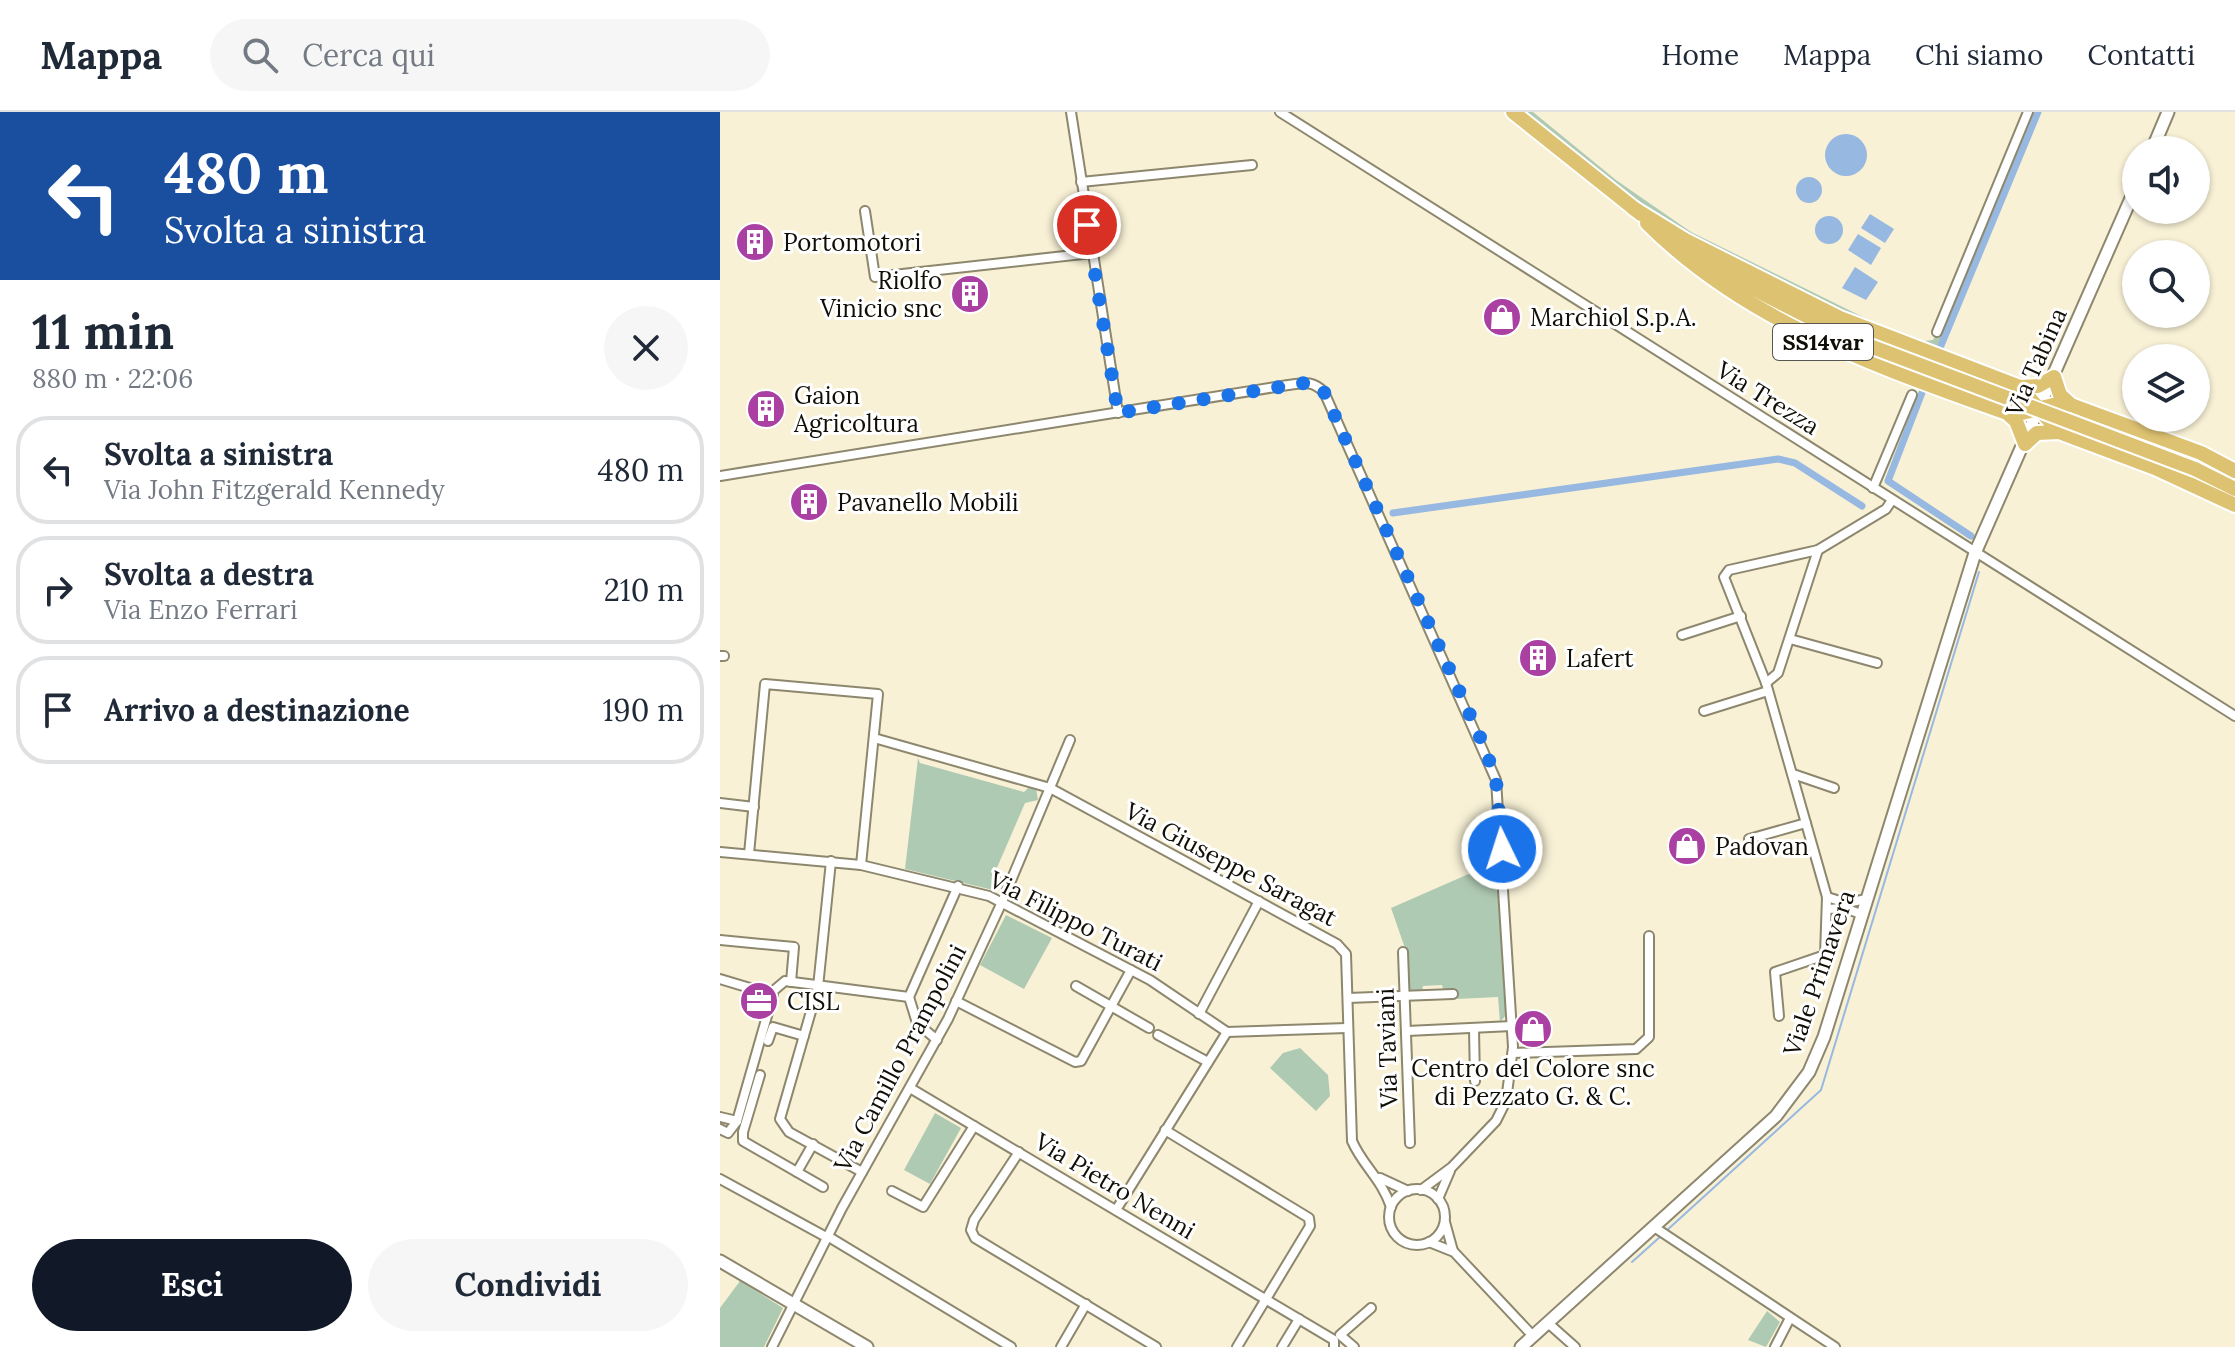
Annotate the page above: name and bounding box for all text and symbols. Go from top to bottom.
search box [210,19,770,91]
text: Mappa [40,31,162,79]
icon: search [238,33,282,77]
text: Cerca qui [302,36,435,74]
text: Home [1661,37,1739,73]
text: Mappa [1783,37,1871,73]
text: Chi siamo [1915,37,2043,73]
text: Contatti [2087,37,2195,73]
map controls [2122,136,2210,432]
button: sound [2122,136,2210,224]
text: 480 m [164,137,329,208]
icon: left [32,144,136,248]
pin [1053,191,1121,259]
icon: arrive [1065,203,1109,247]
text: Svolta a sinistra [164,207,426,253]
building icon: Portomotori [734,221,776,263]
place label: Portomotori [783,227,921,258]
button: search [2122,240,2210,328]
place label: Riolfo Vinicio snc [819,265,942,324]
building icon: Riolfo Vinicio snc [949,273,991,315]
shop icon: Marchiol S.p.A. [1481,296,1523,338]
text: 11 min [32,301,174,362]
place label: Marchiol S.p.A. [1530,302,1697,333]
street label: Via Tabina [1998,303,2074,422]
button: close [604,306,688,390]
road number: SS14var [1773,324,1873,360]
button: layers [2122,344,2210,432]
street label: Via Trezza [1710,354,1825,442]
text: 880 m · 22:06 [32,362,193,395]
place label: Gaion Agricoltura [793,380,919,439]
building icon: Gaion Agricoltura [745,388,787,430]
text: Svolta a sinistra [104,435,333,473]
icon: left [36,448,80,492]
text: 480 m [598,451,684,489]
text: Via John Fitzgerald Kennedy [104,473,445,506]
building icon: Pavanello Mobili [788,481,830,523]
place label: Pavanello Mobili [837,487,1019,518]
text: Svolta a destra [104,555,314,593]
icon: right [36,568,80,612]
text: 210 m [604,571,684,609]
text: Via Enzo Ferrari [104,593,298,626]
building icon: Lafert [1517,637,1559,679]
place label: Lafert [1566,643,1634,674]
icon: arrive [36,688,80,732]
text: Arrivo a destinazione [104,691,410,729]
text: 190 m [602,691,684,729]
street label: Via Giuseppe Saragat [1119,795,1343,933]
position arrow [1460,807,1544,891]
shop icon: Padovan [1666,825,1708,867]
place label: Padovan [1715,831,1809,862]
street label: Via Filippo Turati [983,863,1168,978]
street label: Viale Primavera [1776,886,1862,1061]
street label: Via Camillo Prampolini [826,939,973,1178]
office icon: CISL [738,980,780,1022]
place label: CISL [787,986,839,1017]
street label: Via Taviani [1369,987,1405,1110]
shop icon: Centro del Colore snc di Pezzato G. & C. [1512,1008,1554,1050]
place label: Centro del Colore snc di Pezzato G. & C. [1411,1053,1655,1112]
street label: Via Pietro Nenni [1028,1125,1201,1246]
button: Esci [32,1239,352,1331]
button: Condividi [368,1239,688,1331]

